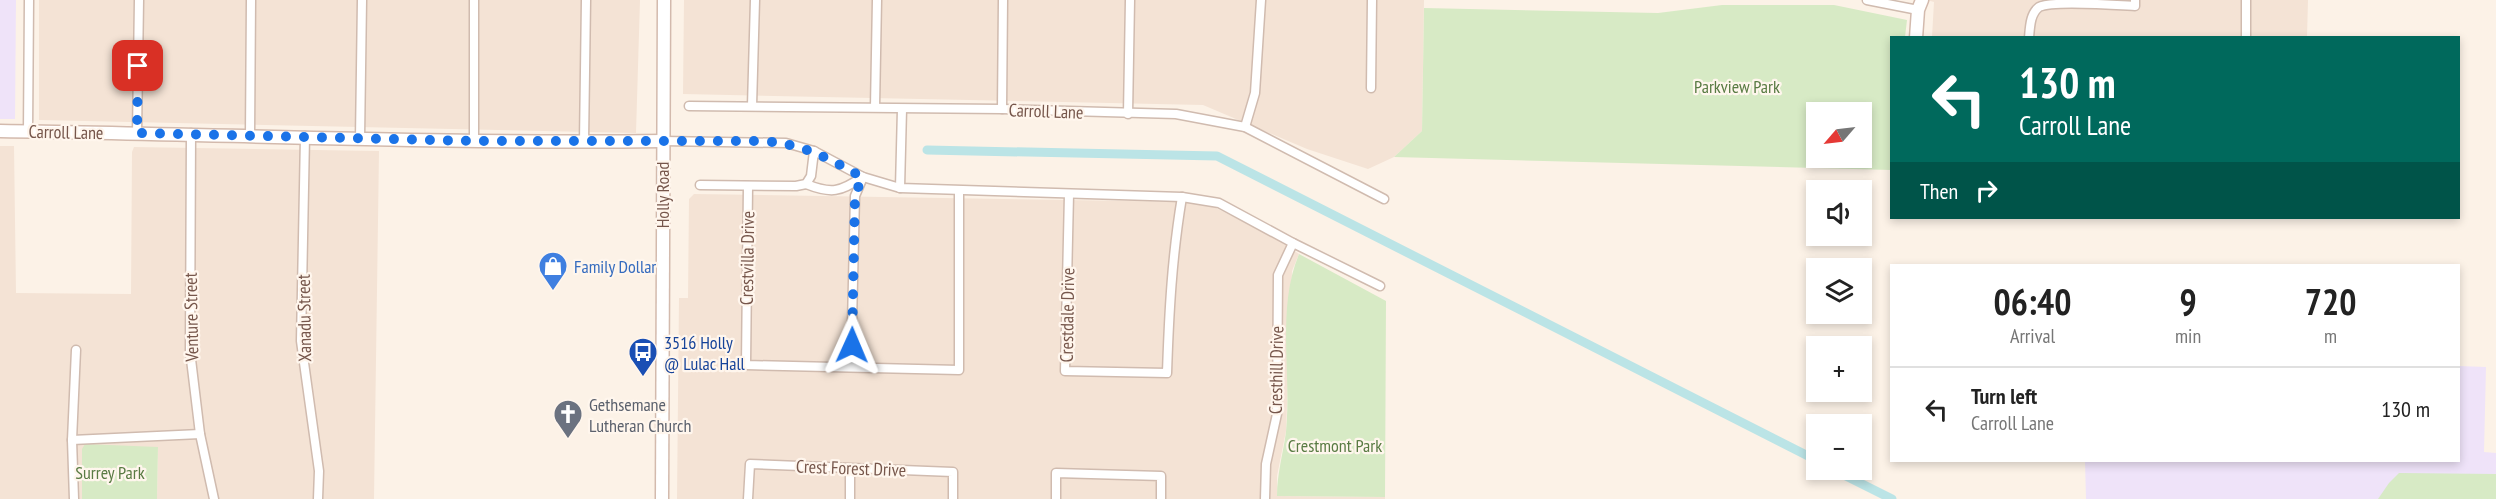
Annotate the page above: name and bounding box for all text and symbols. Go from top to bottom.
pin [112,40,163,91]
icon: arrive [121,49,154,82]
text: 130 m [2019,55,2116,110]
icon: left [1920,60,1998,138]
park label: Parkview Park [1694,75,1780,98]
street label: Carroll Lane [1008,98,1084,124]
north arrow [1806,102,1872,168]
map controls [1806,102,1872,480]
text: Carroll Lane [2019,108,2131,142]
street label: Carroll Lane [28,120,104,144]
street label: Holly Road [651,162,674,228]
icon: right [1970,174,2003,207]
text: Then [1920,177,1958,205]
button: sound [1806,180,1872,246]
street label: Crestvilla Drive [735,211,759,305]
shop icon: Family Dollar [537,250,569,292]
place label: Family Dollar [574,255,656,278]
button: layers [1806,258,1872,324]
street label: Crestdale Drive [1055,268,1079,362]
street label: Venture Street [179,272,203,363]
street label: Xanadu Street [292,274,316,362]
text: 06:40 [1994,278,2071,325]
text: 9 [2179,278,2197,325]
text: 720 [2305,278,2356,325]
position arrow [820,313,884,377]
text: Arrival [2010,323,2055,349]
text: min [2175,323,2201,349]
text: m [2324,323,2337,349]
street label: Cresthill Drive [1264,326,1288,414]
place label: 3516 Holly @ Lulac Hall [664,331,746,375]
bus stop icon: 3516 Holly @ Lulac Hall [627,336,659,378]
button: + [1806,336,1872,402]
text: Turn left [1971,382,2037,410]
place label: Gethsemane Lutheran Church [589,393,691,437]
icon: left [1920,393,1953,426]
text: 130 m [2381,395,2430,423]
church icon: Gethsemane Lutheran Church [552,398,584,440]
text: Carroll Lane [1971,410,2054,436]
button: − [1806,414,1872,480]
park label: Crestmont Park [1288,434,1382,457]
street label: Crest Forest Drive [795,455,907,481]
park label: Surrey Park [75,461,145,484]

